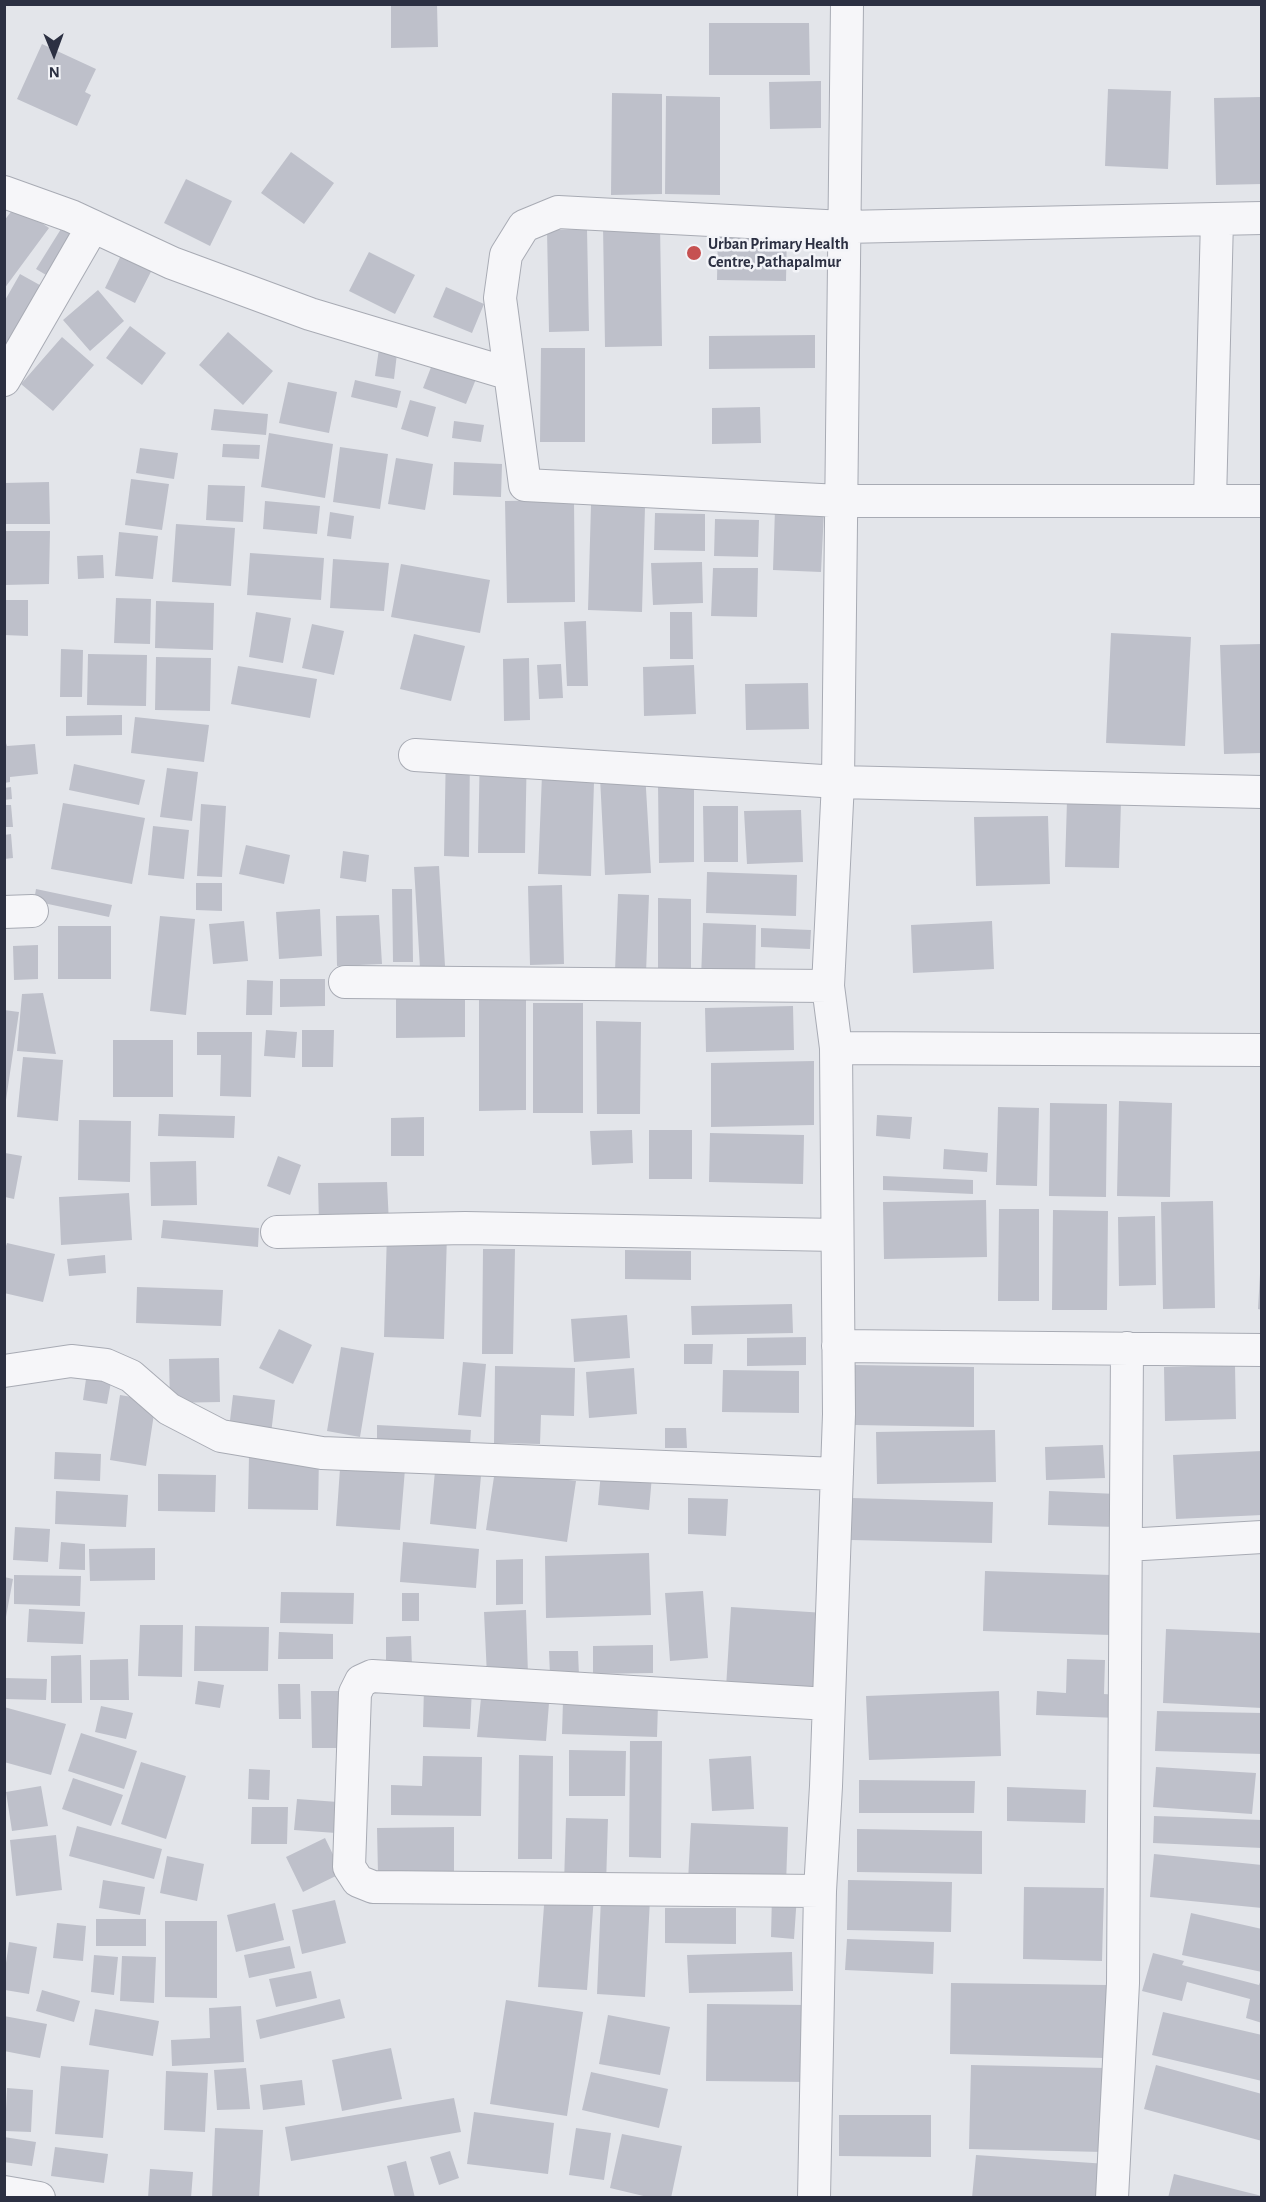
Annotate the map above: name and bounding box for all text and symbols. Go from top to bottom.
north arrow [24,24,84,84]
text: N [49,64,60,80]
place label: Urban Primary Health Centre, Pathapalmur [708,234,849,272]
marker: Urban Primary Health Centre, Pathapalmur [685,244,703,262]

